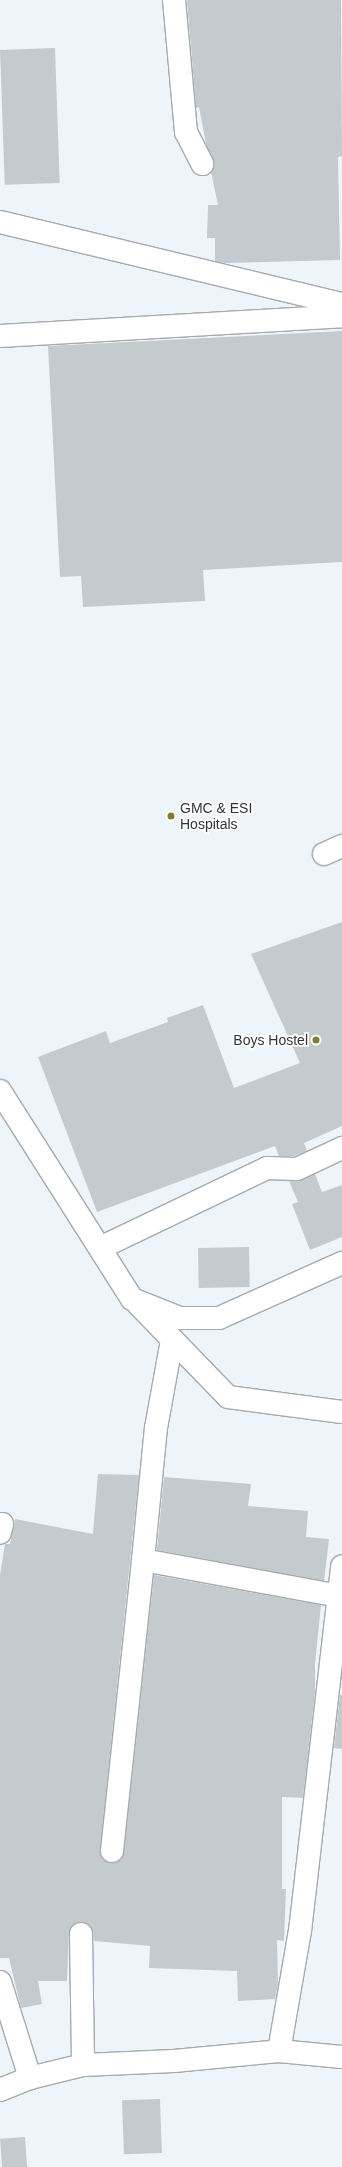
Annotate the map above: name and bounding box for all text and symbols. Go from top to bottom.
place label: GMC & ESI Hospitals [180,800,252,832]
marker: GMC & ESI Hospitals [165,810,177,822]
place label: Boys Hostel [233,1032,308,1048]
marker: Boys Hostel [311,1035,321,1045]

